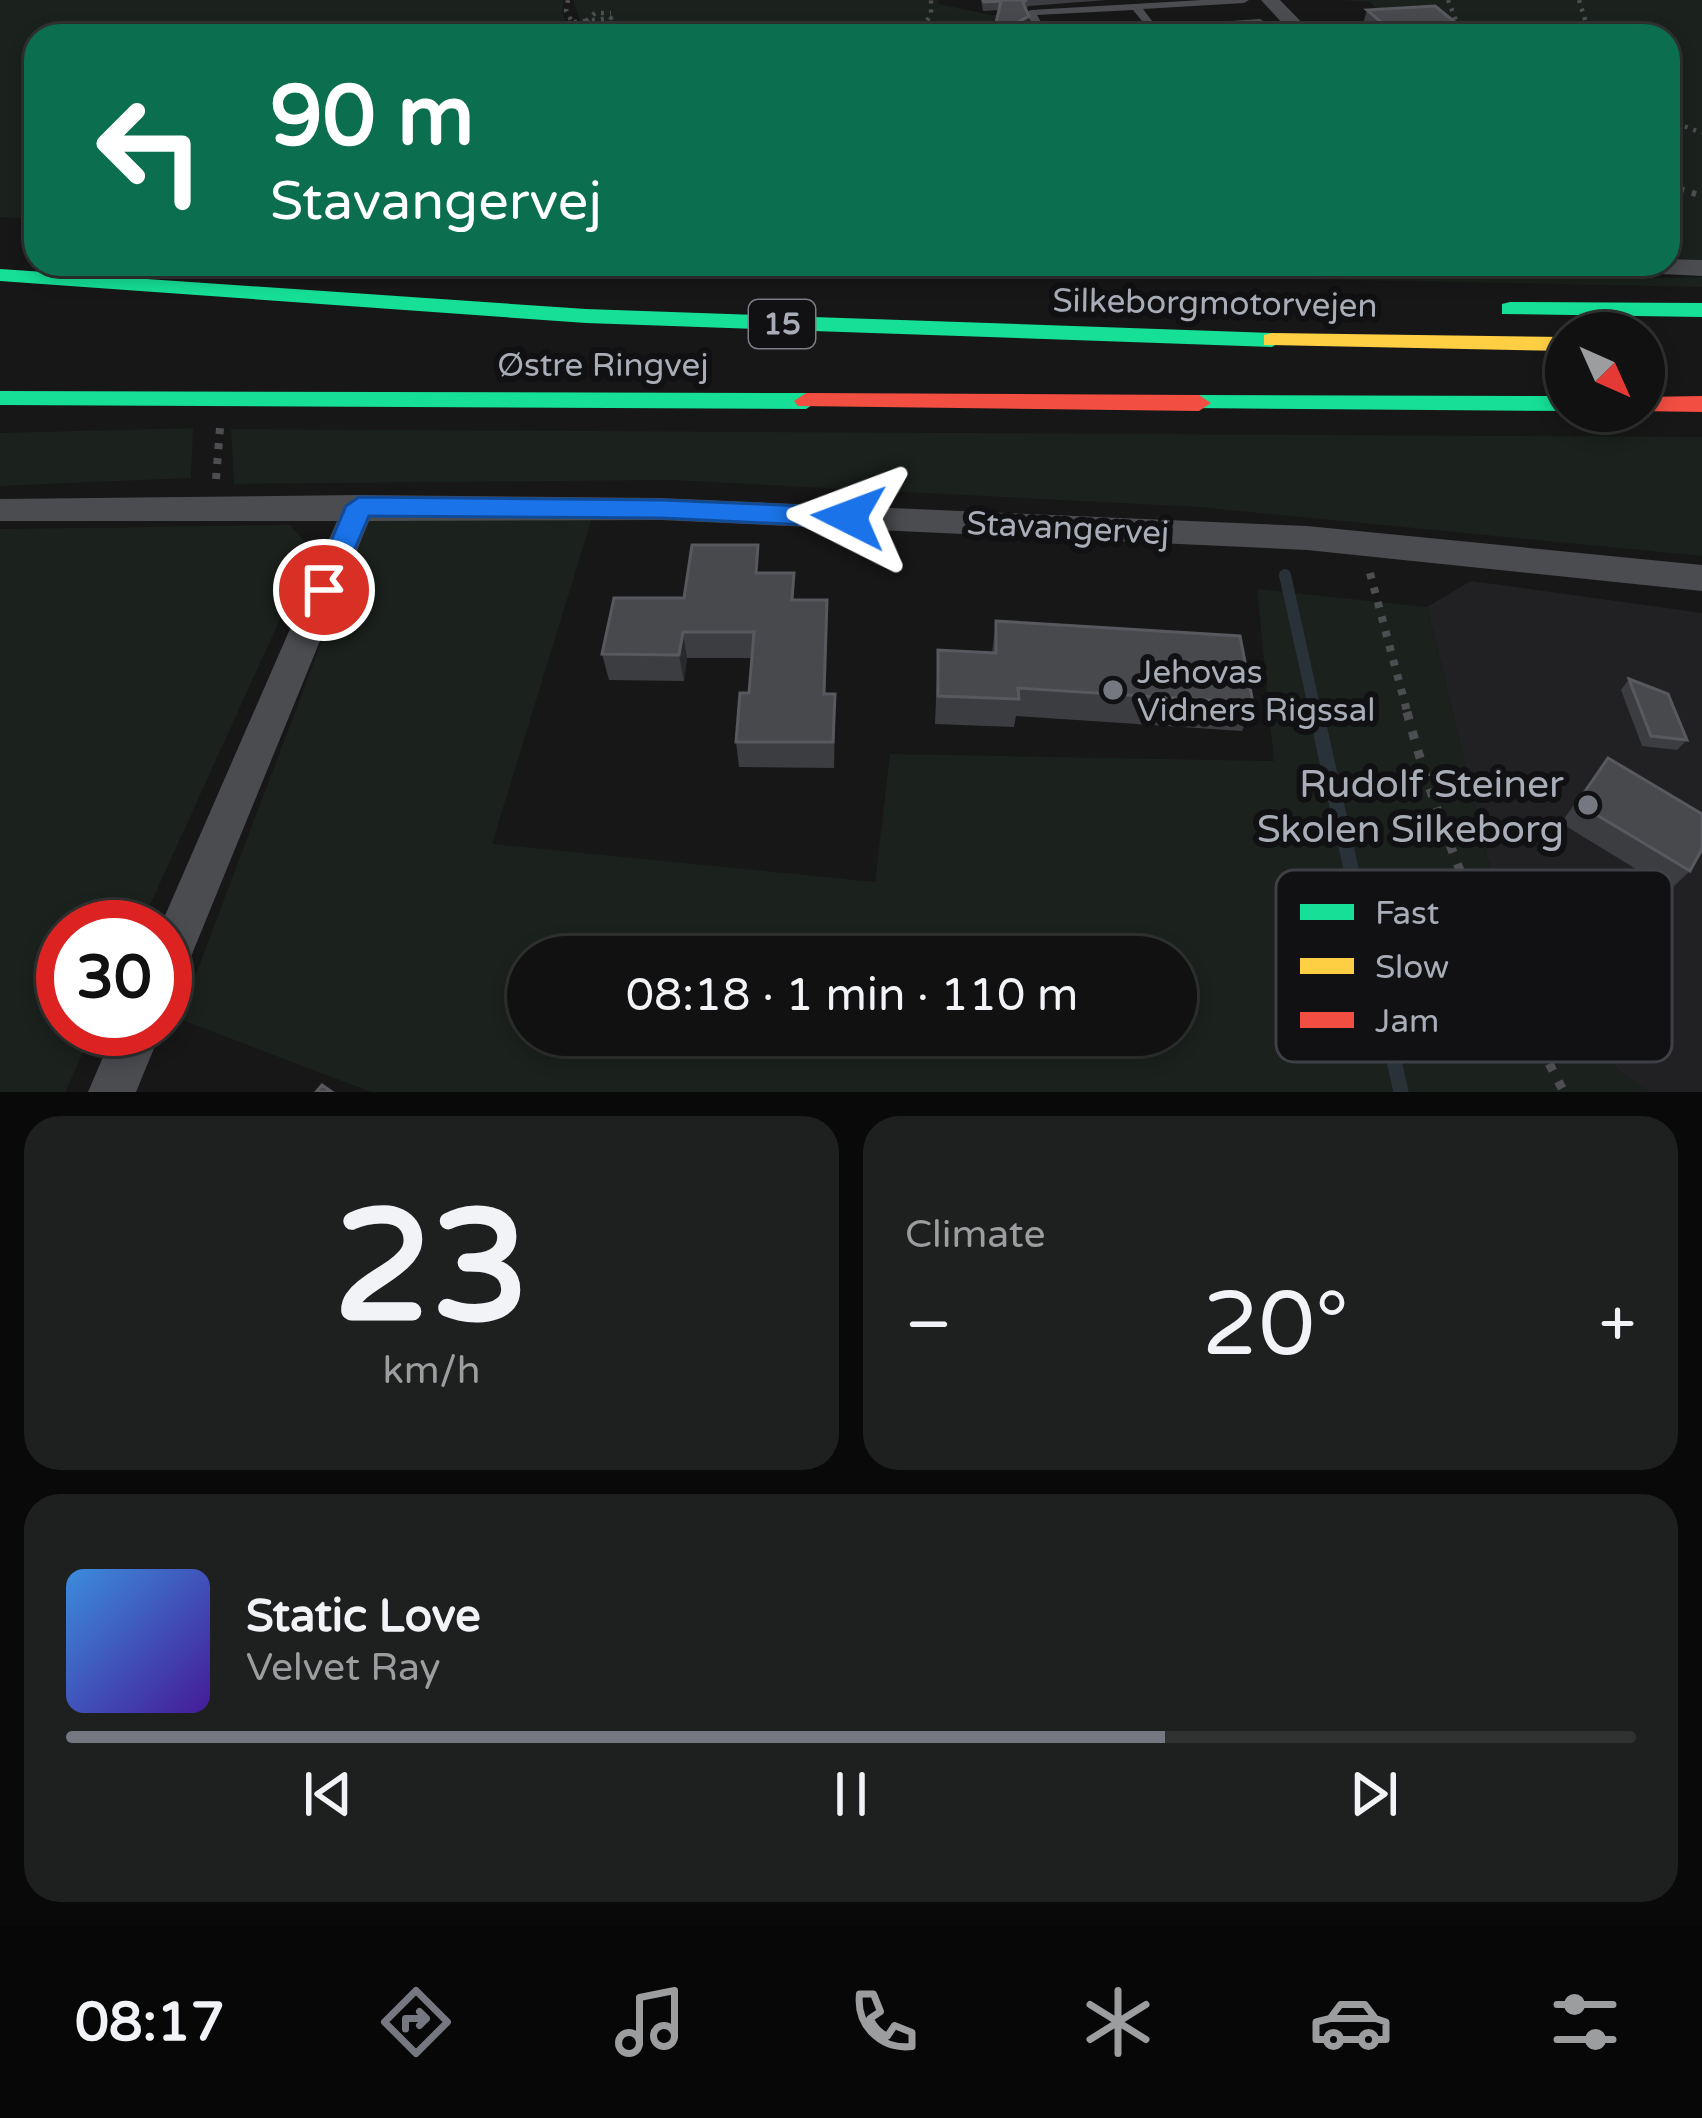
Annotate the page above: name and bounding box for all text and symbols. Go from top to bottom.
text: 90 m [270,67,474,168]
icon: left [72,72,228,228]
text: Stavangervej [270,169,602,234]
street label: Silkeborgmotorvejen [1052,281,1378,326]
road number: 15 [749,300,815,348]
north arrow [1545,312,1665,432]
map controls [1545,312,1665,432]
street label: Østre Ringvej [497,346,709,385]
position arrow [786,454,912,580]
street label: Stavangervej [966,504,1170,553]
pin [273,539,375,641]
icon: arrive [291,557,357,623]
place label: Jehovas Vidners Rigssal [1137,653,1375,730]
marker: Jehovas Vidners Rigssal [1100,677,1126,703]
place label: Rudolf Steiner Skolen Silkeborg [1257,761,1564,853]
marker: Rudolf Steiner Skolen Silkeborg [1575,792,1601,818]
legend [1276,870,1672,1062]
text: Fast [1375,894,1439,933]
speed limit sign: 30 [36,900,192,1056]
text: Slow [1375,948,1449,987]
text: 08:18 · 1 min · 110 m [626,969,1078,1023]
text: Jam [1375,1002,1439,1041]
text: 23 [334,1175,529,1363]
text: Climate [905,1211,1045,1258]
text: 20° [1202,1271,1349,1380]
text: − [905,1285,952,1365]
text: + [1599,1285,1636,1365]
text: km/h [382,1347,481,1394]
text: Static Love [246,1590,481,1644]
text: Velvet Ray [246,1644,441,1691]
icon: previous [295,1761,361,1827]
icon: pause [818,1761,884,1827]
icon: next [1341,1761,1407,1827]
icon: directions [374,1980,458,2064]
icon: music [608,1980,692,2064]
icon: phone [842,1980,926,2064]
icon: climate [1076,1980,1160,2064]
icon: car [1309,1980,1393,2064]
icon: filters [1543,1980,1627,2064]
text: 08:17 [75,1990,225,2055]

